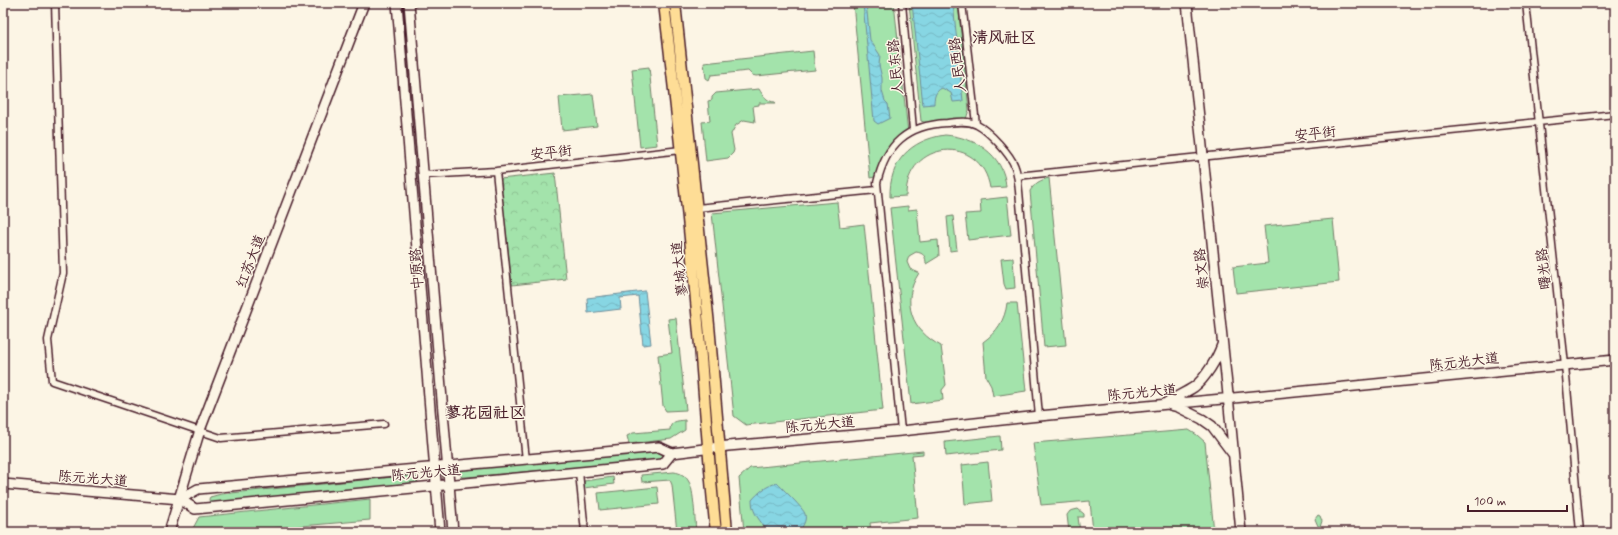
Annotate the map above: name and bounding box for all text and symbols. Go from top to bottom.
district label: 清风社区 [972,28,1036,49]
street label: 人民西路 [946,36,970,94]
street label: 人民东路 [885,38,907,96]
street label: 安平街 [1293,123,1337,145]
street label: 安平街 [529,142,573,164]
street label: 红苏大道 [232,232,269,291]
street label: 蓼城大道 [668,240,692,298]
street label: 中原路 [407,247,427,291]
street label: 崇文路 [1191,247,1213,291]
street label: 曙光路 [1533,247,1555,291]
street label: 陈元光大道 [1428,349,1500,375]
street label: 陈元光大道 [1106,381,1178,405]
district label: 蓼花园社区 [445,403,525,424]
street label: 陈元光大道 [784,413,856,437]
street label: 陈元光大道 [390,461,462,485]
street label: 陈元光大道 [57,467,129,491]
scale bar [1468,487,1567,513]
text: 100 m [1474,494,1506,510]

